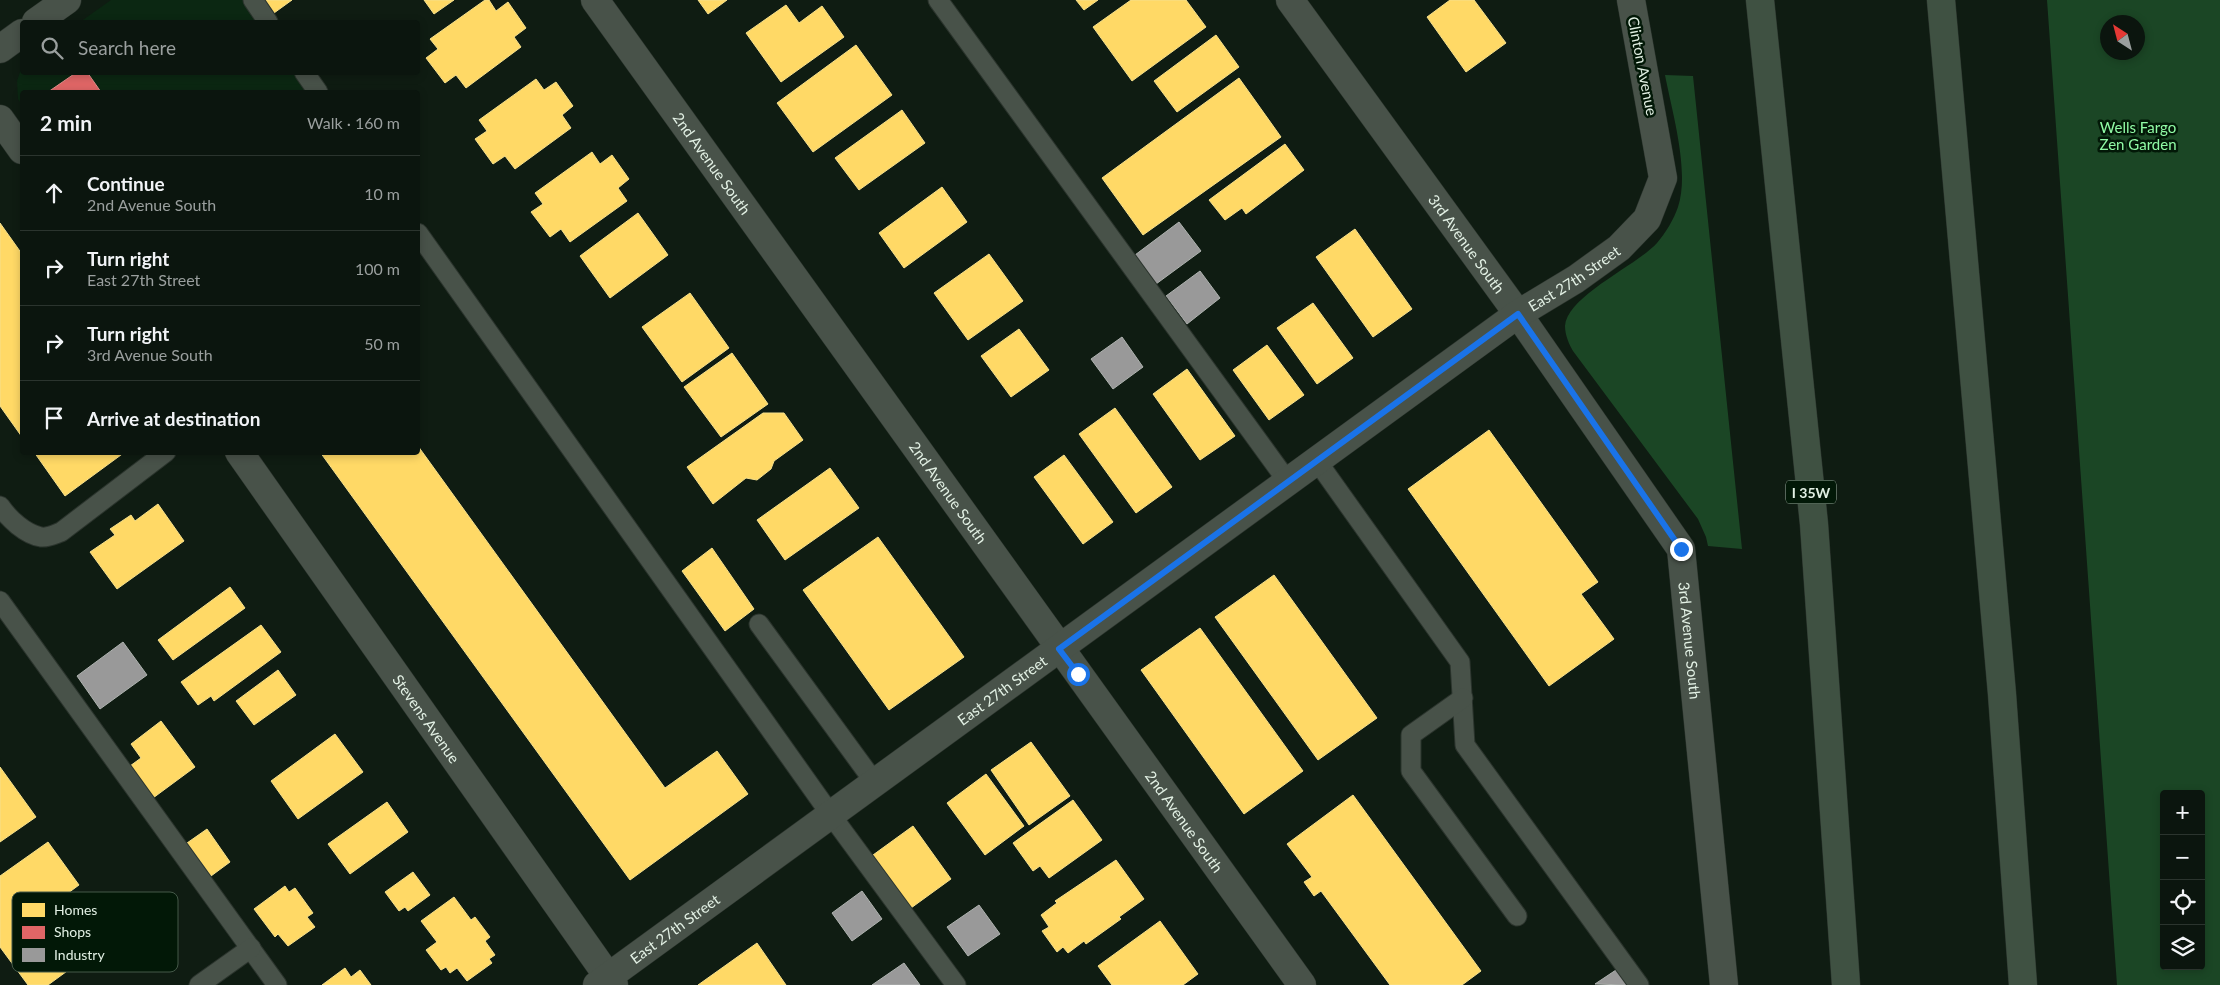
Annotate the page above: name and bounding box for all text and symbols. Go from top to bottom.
street label: Clinton Avenue [1625,15,1661,117]
north arrow [2100,15,2145,60]
search box [20,20,420,75]
icon: search [38,34,66,62]
text: Search here [78,36,176,59]
street label: 2nd Avenue South [670,109,755,218]
text: 2 min [40,110,92,135]
text: Walk · 160 m [307,113,400,132]
park label: Wells Fargo Zen Garden [2099,118,2177,153]
text: Continue [87,172,165,195]
icon: ahead [40,179,68,207]
text: 10 m [364,184,400,203]
street label: 3rd Avenue South [1425,191,1509,297]
text: 2nd Avenue South [87,195,216,214]
street label: East 27th Street [1525,241,1624,315]
text: Turn right [87,247,169,270]
icon: right [40,254,68,282]
text: 100 m [355,259,400,278]
text: East 27th Street [87,270,200,289]
text: Turn right [87,322,169,345]
icon: right [40,329,68,357]
text: 50 m [364,334,400,353]
text: 3rd Avenue South [87,345,213,364]
icon: arrive [40,404,68,432]
text: Arrive at destination [87,407,260,430]
street label: 2nd Avenue South [906,438,991,547]
road number: I 35W [1786,481,1836,504]
route end [1670,538,1693,561]
street label: 3rd Avenue South [1675,581,1705,700]
street label: East 27th Street [954,651,1051,729]
route start [1067,663,1090,686]
street label: Stevens Avenue [389,671,464,767]
street label: 2nd Avenue South [1142,767,1227,876]
map controls [2160,790,2205,970]
button: + [2160,790,2205,835]
button: − [2160,835,2205,880]
button: locate [2160,880,2205,925]
street label: East 27th Street [626,890,723,967]
legend [12,892,178,972]
text: Homes [54,901,97,918]
text: Shops [54,923,91,940]
button: layers [2160,925,2205,970]
text: Industry [54,946,105,963]

